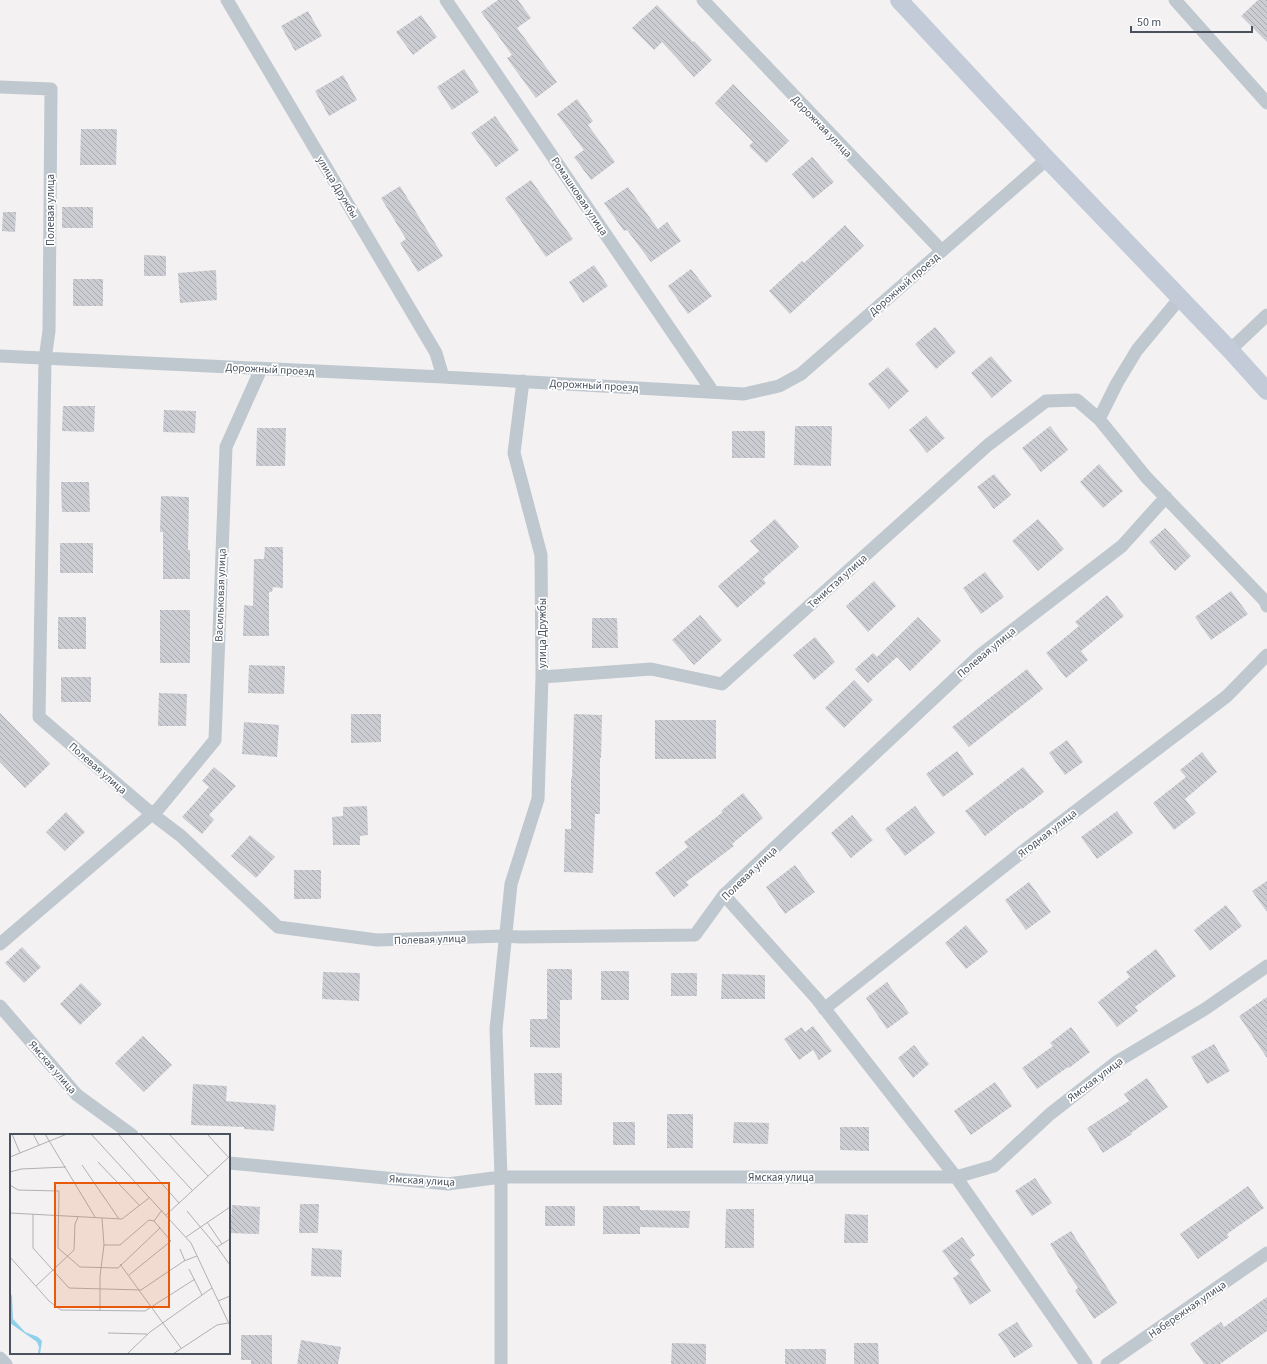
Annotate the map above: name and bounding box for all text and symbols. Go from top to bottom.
scale bar [1131,8,1252,34]
text: 50 m [1137,14,1161,31]
street label: Дорожная улица [788,92,855,161]
street label: улица Дружбы [313,153,362,221]
street label: Ромашковая улица [548,154,611,238]
street label: Полевая улица [43,174,58,246]
street label: Дорожный проезд [866,249,943,319]
street label: Дорожный проезд [225,360,315,379]
street label: Дорожный проезд [549,376,639,395]
street label: Васильковая улица [211,548,230,642]
street label: Тенистая улица [804,551,870,612]
street label: улица Дружбы [535,598,550,668]
street label: Полевая улица [954,623,1019,681]
street label: Полевая улица [66,739,130,798]
street label: Ягодная улица [1015,806,1080,861]
street label: Полевая улица [718,843,781,904]
street label: Полевая улица [394,931,466,948]
street label: Ямская улица [25,1038,80,1097]
street label: Ямская улица [1064,1054,1126,1105]
inset map [10,1134,230,1354]
street label: Ямская улица [748,1170,814,1185]
street label: Ямская улица [389,1171,455,1190]
street label: Набережная улица [1145,1277,1229,1342]

